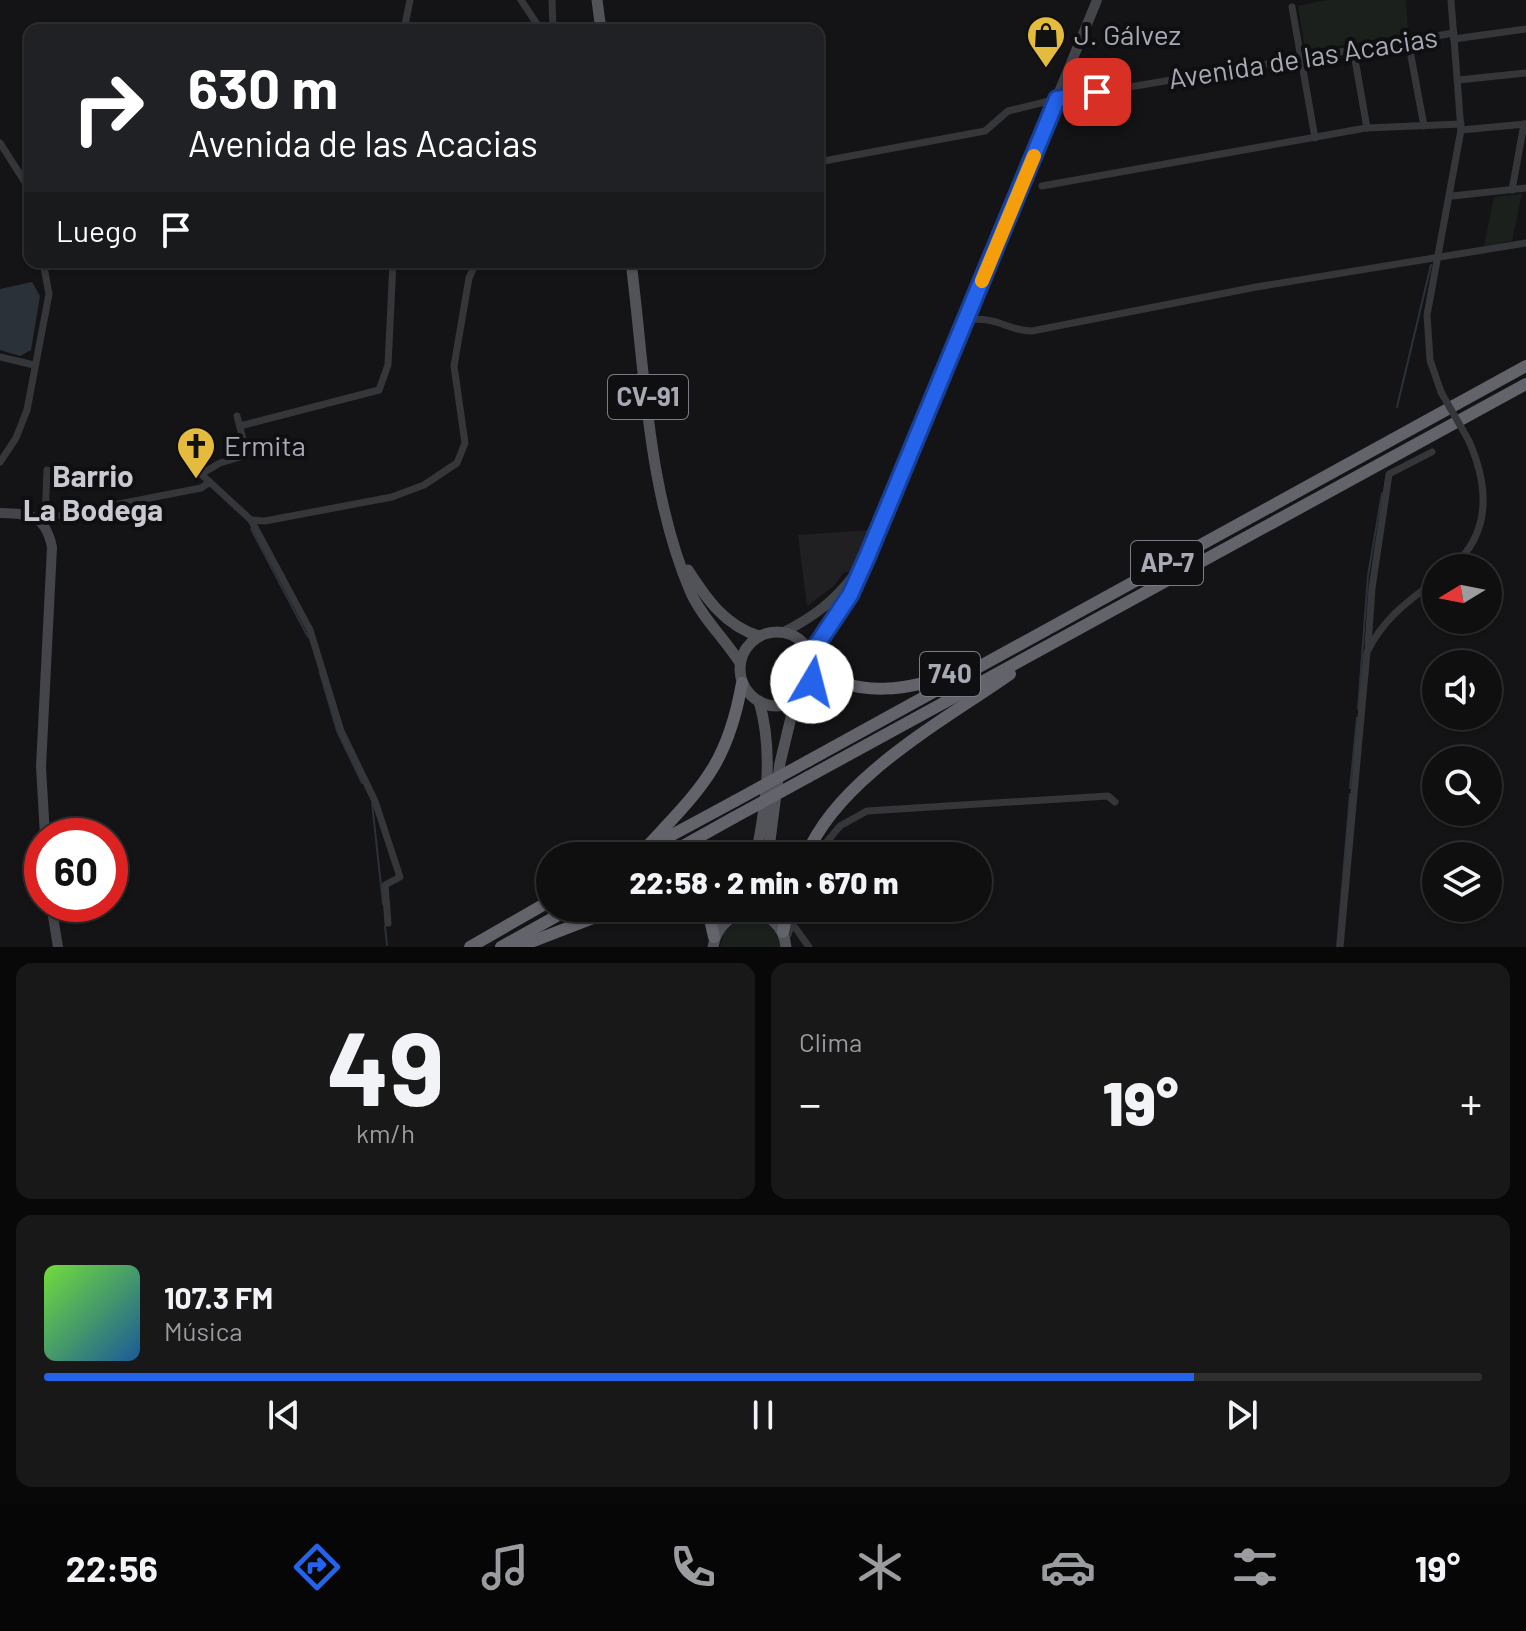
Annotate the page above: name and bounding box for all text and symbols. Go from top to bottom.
shop icon: J. Gálvez [1025,14,1067,69]
place label: J. Gálvez [1074,17,1181,51]
street label: Avenida de las Acacias [1166,19,1440,95]
text: 630 m [188,53,338,120]
icon: right [56,56,160,160]
pin [1063,58,1131,126]
icon: arrive [1075,70,1119,114]
text: Avenida de las Acacias [188,121,538,164]
icon: arrive [154,208,198,252]
text: Luego [56,212,138,248]
road number: CV-91 [608,375,688,419]
church icon: Ermita [175,425,217,480]
place label: Ermita [224,428,306,462]
district label: Barrio La Bodega [23,457,163,527]
road number: AP-7 [1131,541,1203,585]
north arrow [1422,554,1502,634]
map controls [1422,554,1502,922]
position arrow [770,640,854,724]
button: sound [1422,650,1502,730]
road number: 740 [920,652,980,696]
button: search [1422,746,1502,826]
speed limit sign: 60 [24,818,128,922]
button: layers [1422,842,1502,922]
text: 22:58 · 2 min · 670 m [630,864,898,900]
text: 49 [326,1002,445,1127]
text: Clima [799,1026,862,1057]
text: 19° [1103,1066,1178,1138]
text: − [799,1076,821,1129]
text: + [1460,1076,1482,1129]
text: km/h [356,1117,415,1148]
text: 107.3 FM [164,1279,273,1315]
text: Música [164,1315,243,1346]
icon: previous [262,1393,306,1437]
icon: pause [741,1393,785,1437]
icon: next [1220,1393,1264,1437]
icon: directions [289,1539,345,1595]
icon: music [477,1539,533,1595]
icon: phone [665,1539,721,1595]
icon: climate [852,1539,908,1595]
icon: car [1040,1539,1096,1595]
icon: filters [1227,1539,1283,1595]
text: 22:56 [66,1546,158,1589]
text: 19° [1415,1546,1460,1589]

